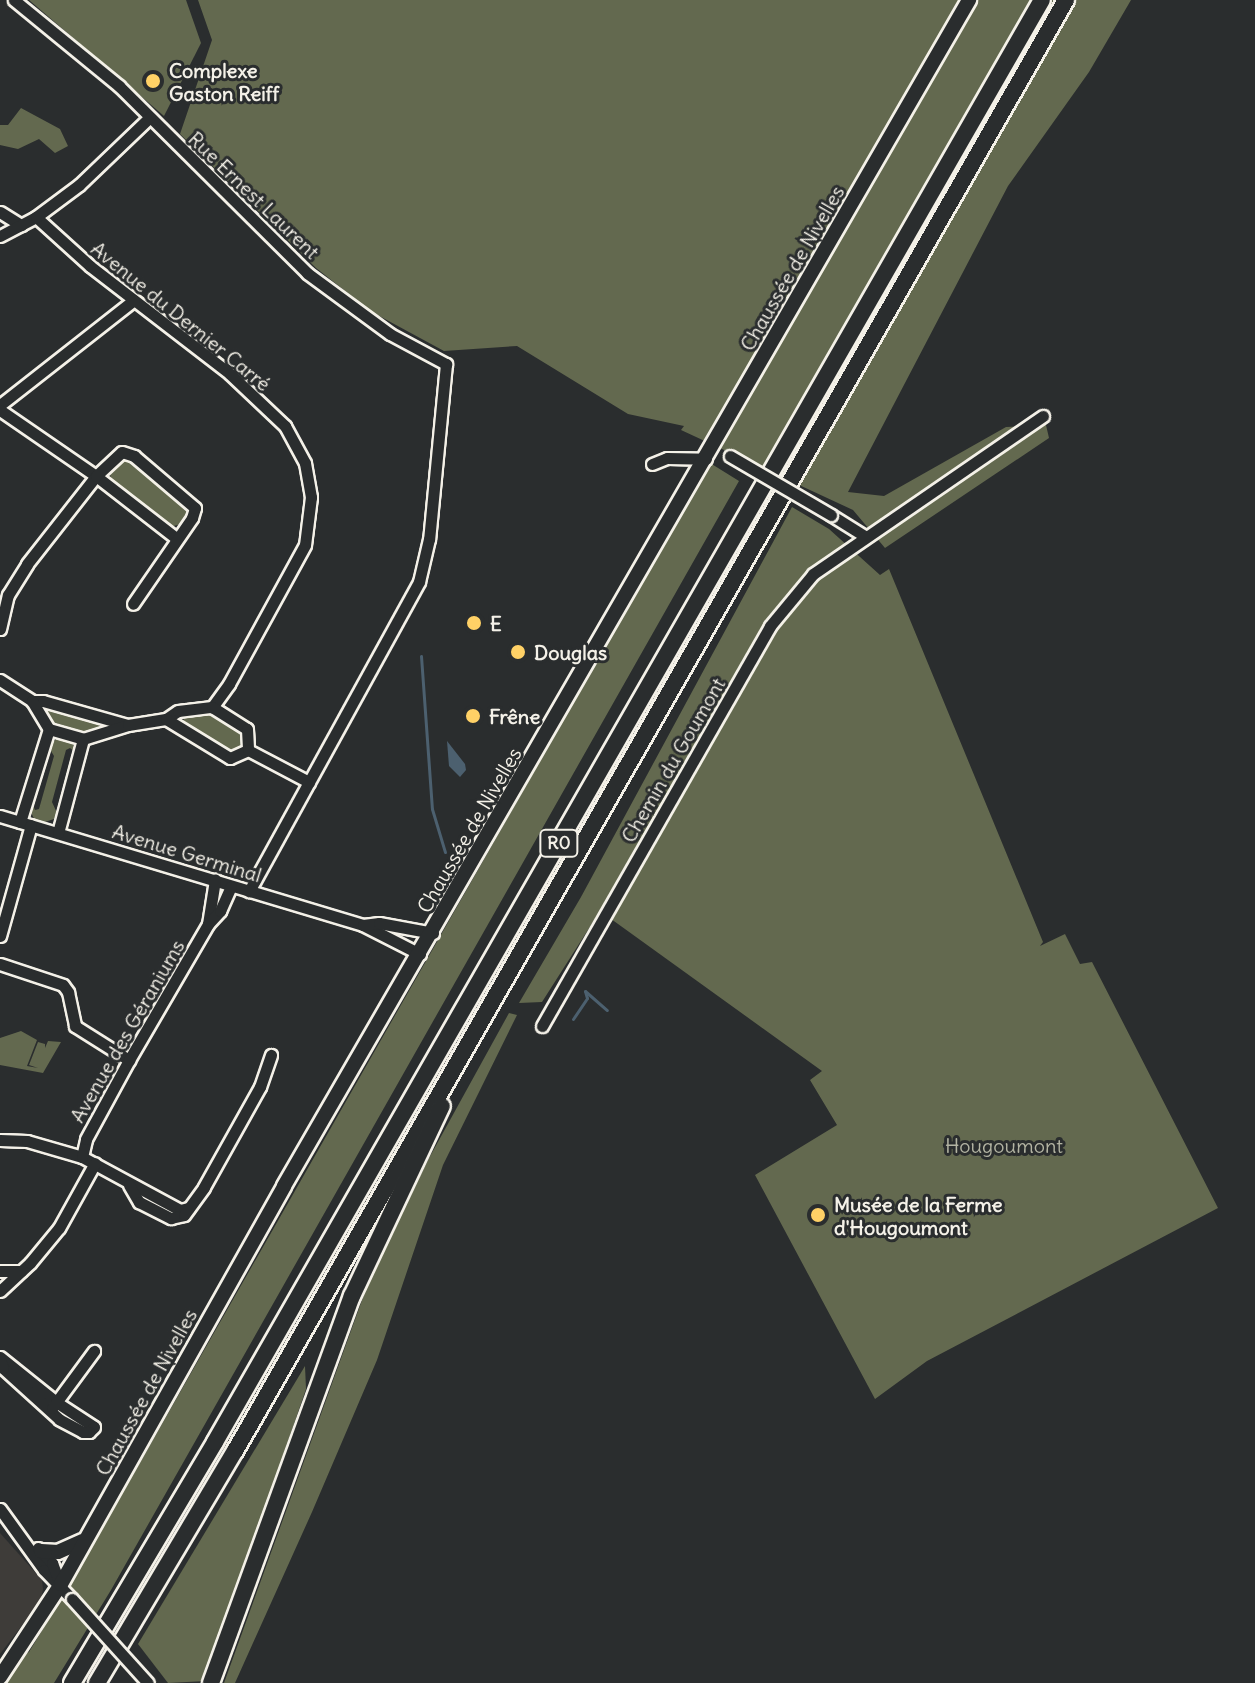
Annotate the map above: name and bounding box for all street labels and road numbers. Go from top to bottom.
street label: Rue Ernest Laurent [184,126,324,264]
street label: Chaussée de Nivelles [735,181,849,355]
street label: Avenue du Dernier Carré [86,236,276,396]
street label: Chemin du Goumont [616,673,730,847]
street label: Chaussée de Nivelles [412,743,526,917]
street label: Avenue Germinal [110,819,264,887]
road number: R0 [539,829,579,857]
street label: Avenue des Géraniums [65,935,189,1127]
street label: Chaussée de Nivelles [90,1304,202,1480]

